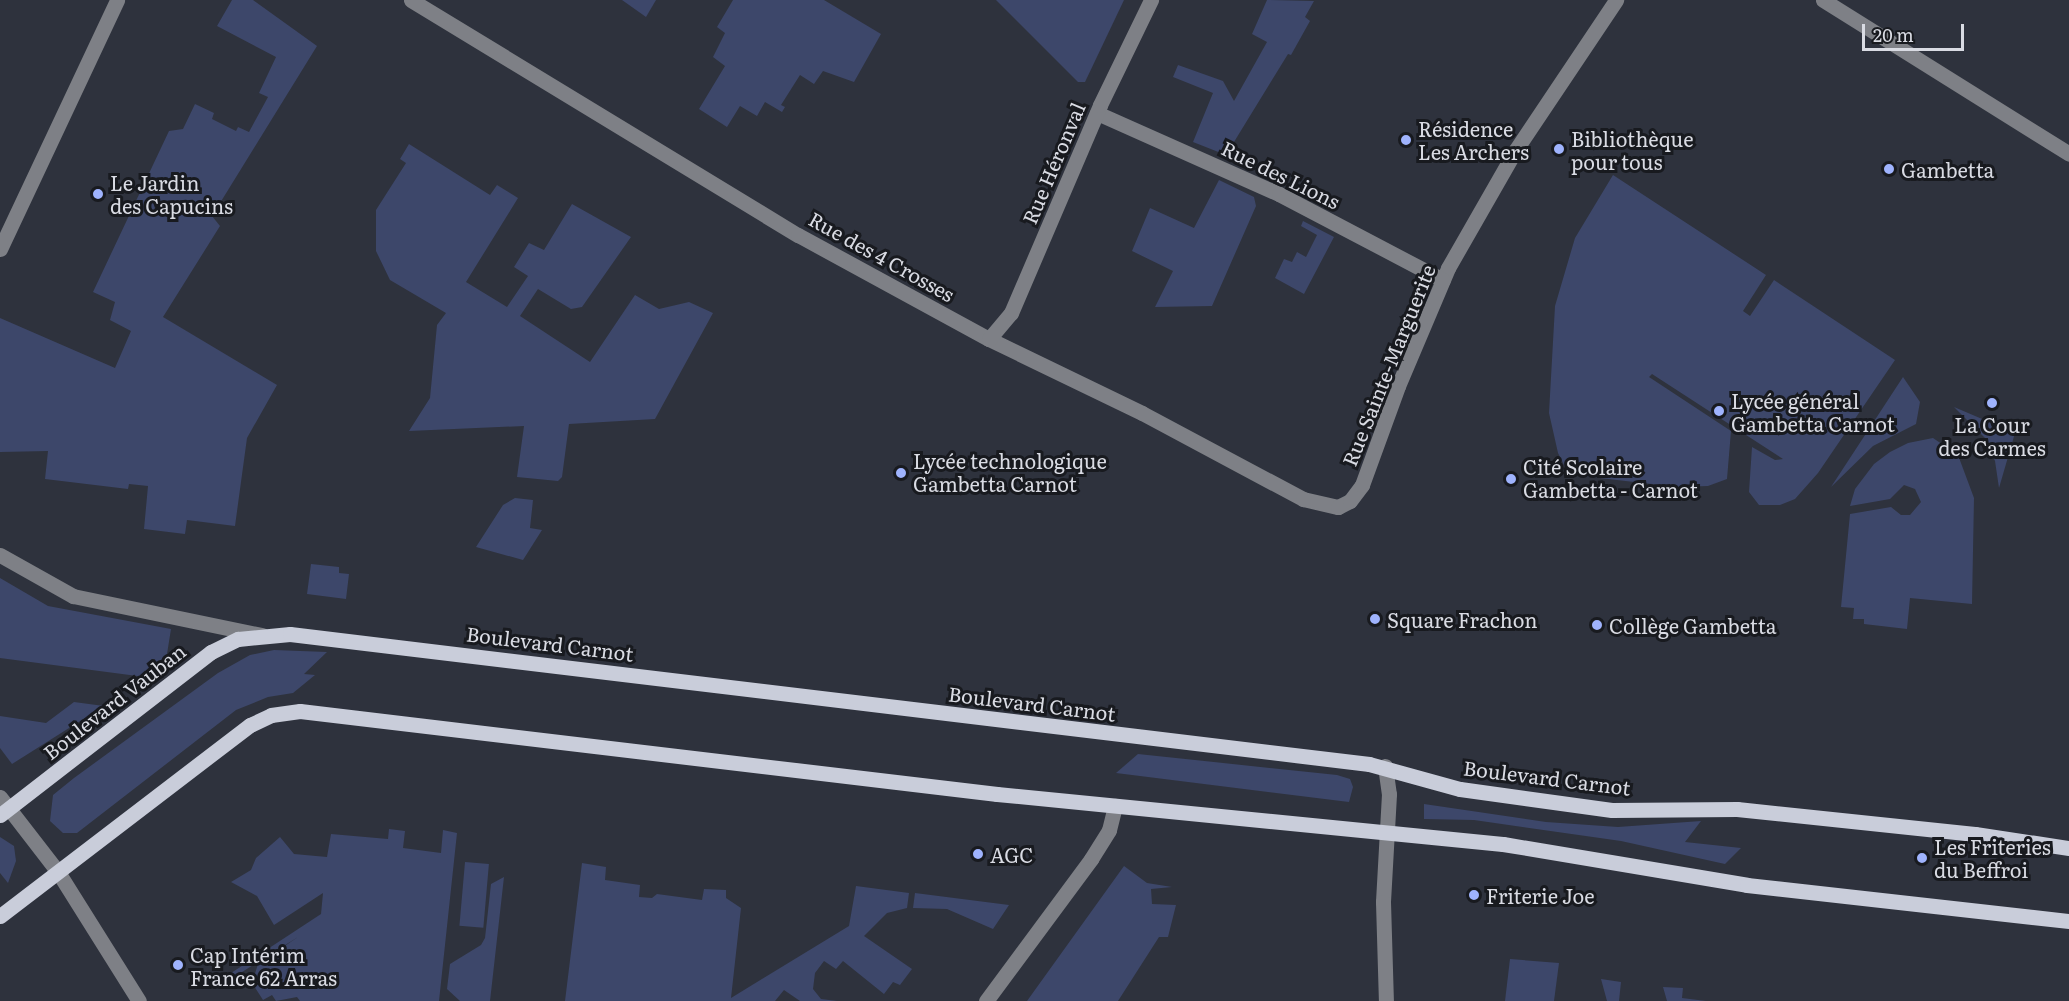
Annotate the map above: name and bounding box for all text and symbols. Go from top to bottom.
scale bar [1865,12,1967,50]
text: 20 m [1873,21,1914,48]
street label: Rue Héronval [1017,99,1089,227]
place label: Résidence Les Archers [1418,116,1529,163]
place label: Bibliothèque pour tous [1571,126,1694,173]
marker: Résidence Les Archers [1399,133,1413,147]
street label: Rue des Lions [1218,135,1344,213]
marker: Bibliothèque pour tous [1552,142,1566,156]
place label: Gambetta [1901,157,1994,181]
marker: Gambetta [1882,162,1896,176]
place label: Le Jardin des Capucins [110,170,233,217]
marker: Le Jardin des Capucins [91,187,105,201]
street label: Rue des 4 Crosses [805,206,959,306]
street label: Rue Sainte-Marguerite [1336,261,1440,469]
place label: Lycée général Gambetta Carnot [1731,388,1895,435]
marker: La Cour des Carmes [1985,396,1999,410]
marker: Lycée général Gambetta Carnot [1712,404,1726,418]
place label: La Cour des Carmes [1938,412,2046,459]
place label: Lycée technologique Gambetta Carnot [913,449,1107,496]
place label: Cité Scolaire Gambetta - Carnot [1523,455,1698,502]
marker: Lycée technologique Gambetta Carnot [894,466,908,480]
marker: Cité Scolaire Gambetta - Carnot [1504,472,1518,486]
place label: Square Frachon [1387,607,1537,631]
marker: Square Frachon [1368,612,1382,626]
place label: Collège Gambetta [1609,613,1776,637]
marker: Collège Gambetta [1590,618,1604,632]
street label: Boulevard Carnot [465,621,635,665]
street label: Boulevard Vauban [38,638,190,764]
street label: Boulevard Carnot [947,681,1117,725]
street label: Boulevard Carnot [1462,755,1632,799]
place label: Les Friteries du Beffroi [1934,834,2051,881]
place label: AGC [990,842,1033,866]
marker: AGC [971,847,985,861]
marker: Les Friteries du Beffroi [1915,851,1929,865]
place label: Friterie Joe [1486,883,1595,907]
marker: Friterie Joe [1467,888,1481,902]
place label: Cap Intérim France 62 Arras [190,942,337,989]
marker: Cap Intérim France 62 Arras [171,958,185,972]

